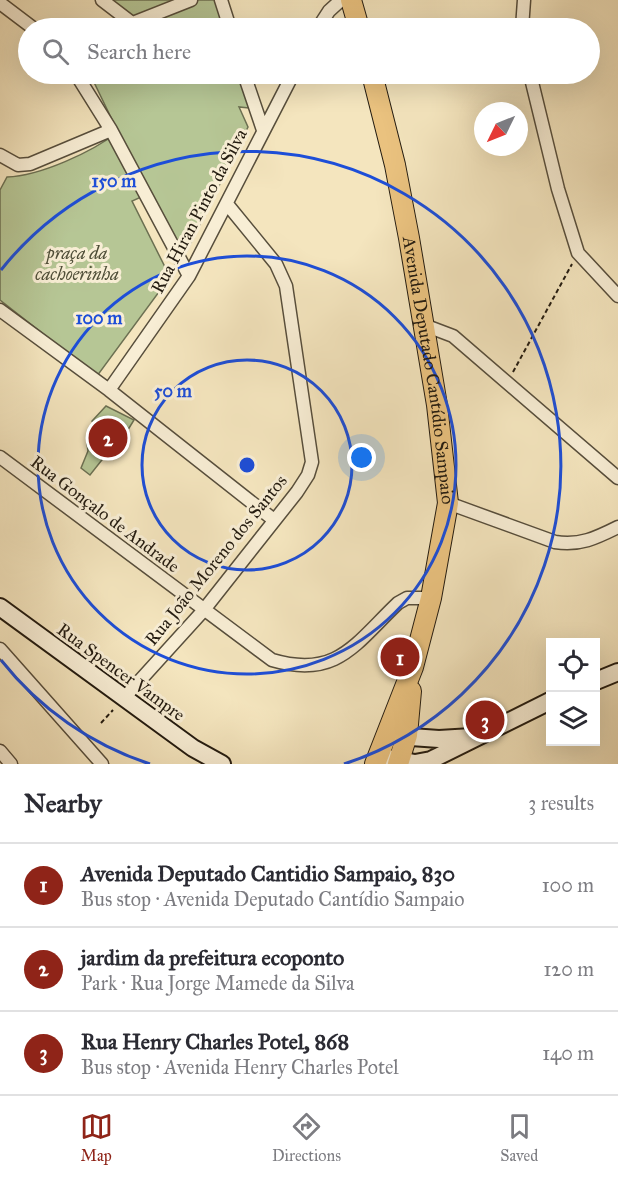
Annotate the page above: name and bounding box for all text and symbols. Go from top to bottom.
search box [18,18,600,84]
icon: search [39,35,72,68]
text: Search here [87,38,191,65]
north arrow [474,102,528,156]
street label: Rua Hiran Pinto da Silva [146,125,252,297]
text: 150 m [92,170,137,192]
street label: Avenida Deputado Cantídio Sampaio [398,234,459,505]
park label: praça da cachoerinha [35,242,119,285]
text: 100 m [76,307,123,329]
text: 50 m [154,380,193,402]
pin: 2 [88,416,128,460]
your location [347,443,376,472]
street label: Rua Gonçalo de Andrade [26,451,184,577]
centre of rings [237,455,257,475]
street label: Rua João Moreno dos Santos [140,470,292,650]
street label: Rua Spencer Vampre [53,618,189,726]
pin: 1 [380,634,420,680]
map controls [546,638,600,746]
button: locate [546,638,600,692]
button: layers [546,692,600,746]
pin: 3 [466,698,504,742]
text: Nearby [24,787,102,819]
text: 3 results [528,791,594,815]
text: Avenida Deputado Cantidio Sampaio, 830 [81,860,455,887]
text: 1 [40,873,47,897]
text: 100 m [542,873,594,897]
text: Bus stop · Avenida Deputado Cantídio Sampaio [81,887,464,911]
text: jardim da prefeitura ecoponto [81,944,344,971]
text: 2 [39,957,48,981]
text: 120 m [543,957,594,981]
text: Park · Rua Jorge Mamede da Silva [81,971,355,995]
text: Rua Henry Charles Potel, 868 [81,1028,349,1055]
text: 3 [40,1041,48,1065]
text: 140 m [542,1041,594,1065]
text: Bus stop · Avenida Henry Charles Potel [81,1055,399,1079]
tab: Map [80,1110,113,1165]
tab: Directions [272,1110,341,1165]
tab: Saved [500,1110,538,1165]

